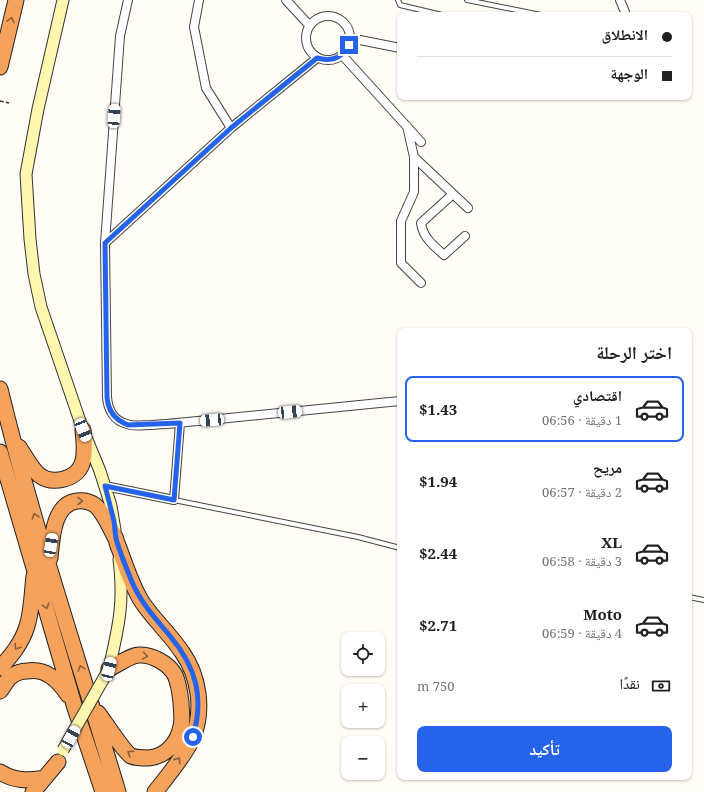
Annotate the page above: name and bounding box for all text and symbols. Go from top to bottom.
one-way arrow [6,16,15,23]
text: الانطلاق [602,24,648,44]
route end [340,36,358,54]
text: الوجهة [610,63,648,83]
car [107,104,121,128]
text: اختر الرحلة [596,340,672,364]
text: اقتصادي [573,385,622,405]
icon: car [634,391,670,427]
text: $1.43 [419,399,457,419]
car [277,405,303,419]
text: 1 دقيقة · 06:56 [542,411,622,429]
car [200,413,224,427]
car [73,417,93,443]
text: مريح [593,457,622,477]
icon: car [634,463,670,499]
text: $1.94 [419,471,457,491]
text: 2 دقيقة · 06:57 [542,483,622,501]
one-way arrow [78,497,84,505]
one-way arrow [31,513,40,520]
car [43,532,59,558]
text: XL [601,532,622,552]
icon: car [634,535,670,571]
text: $2.44 [419,543,457,563]
text: 3 دقيقة · 06:58 [542,552,622,570]
one-way arrow [41,603,50,610]
text: Moto [583,604,622,624]
icon: car [634,607,670,643]
text: $2.71 [419,615,457,635]
text: 4 دقيقة · 06:59 [542,624,622,642]
map controls [341,632,385,780]
button: locate [341,632,385,676]
one-way arrow [14,643,22,650]
one-way arrow [142,651,148,660]
car [100,656,118,682]
one-way arrow [77,665,86,672]
text: نقدًا [619,673,640,693]
icon: cash [650,675,672,697]
text: 750 m [417,677,455,695]
button: + [341,684,385,728]
car [60,724,82,750]
button: تأكيد [417,726,672,772]
route start [184,728,202,746]
button: − [341,736,385,780]
one-way arrow [127,751,134,758]
one-way arrow [173,758,180,765]

